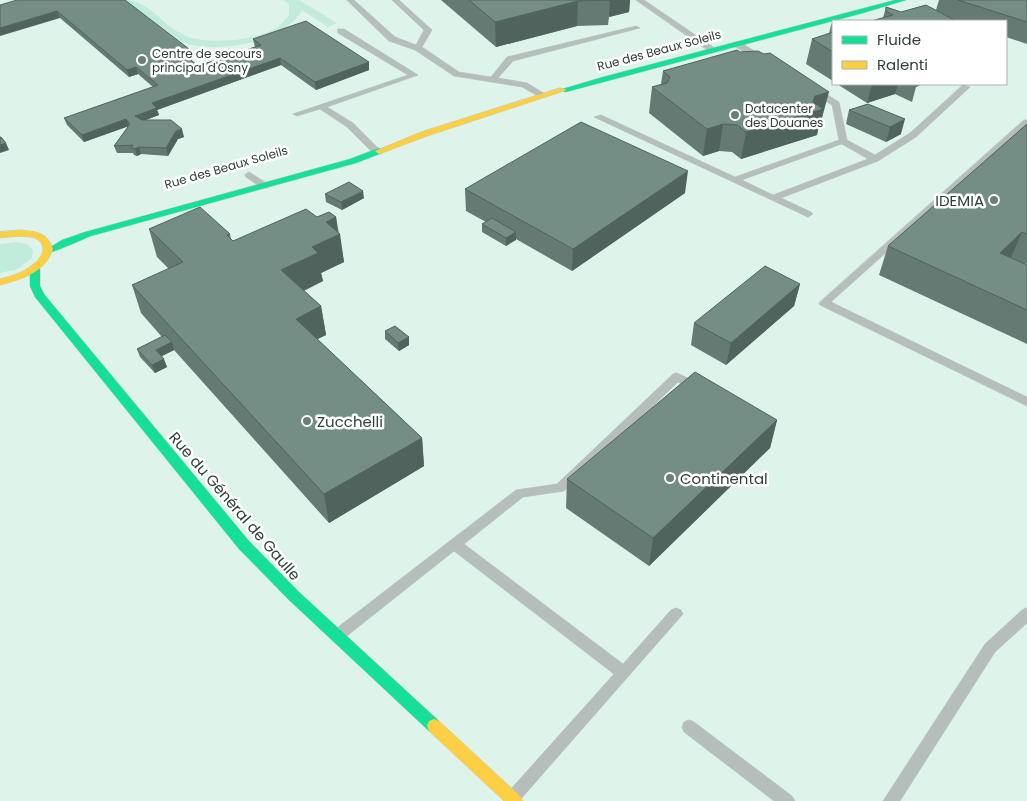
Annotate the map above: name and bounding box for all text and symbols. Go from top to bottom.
legend [832,20,1007,85]
street label: Rue des Beaux Soleils [595,25,723,75]
text: Fluide [877,29,921,50]
place label: Centre de secours principal d'Osny [152,45,262,76]
marker: Centre de secours principal d'Osny [136,54,148,66]
text: Ralenti [877,54,928,75]
place label: Datacenter des Douanes [745,100,823,131]
marker: Datacenter des Douanes [729,109,741,121]
street label: Rue des Beaux Soleils [162,141,290,193]
place label: IDEMIA [935,190,984,211]
marker: IDEMIA [988,194,1000,206]
place label: Zucchelli [317,411,383,432]
marker: Zucchelli [301,415,313,427]
street label: Rue du Général de Gaulle [165,427,305,585]
place label: Continental [680,468,768,489]
marker: Continental [664,472,676,484]

